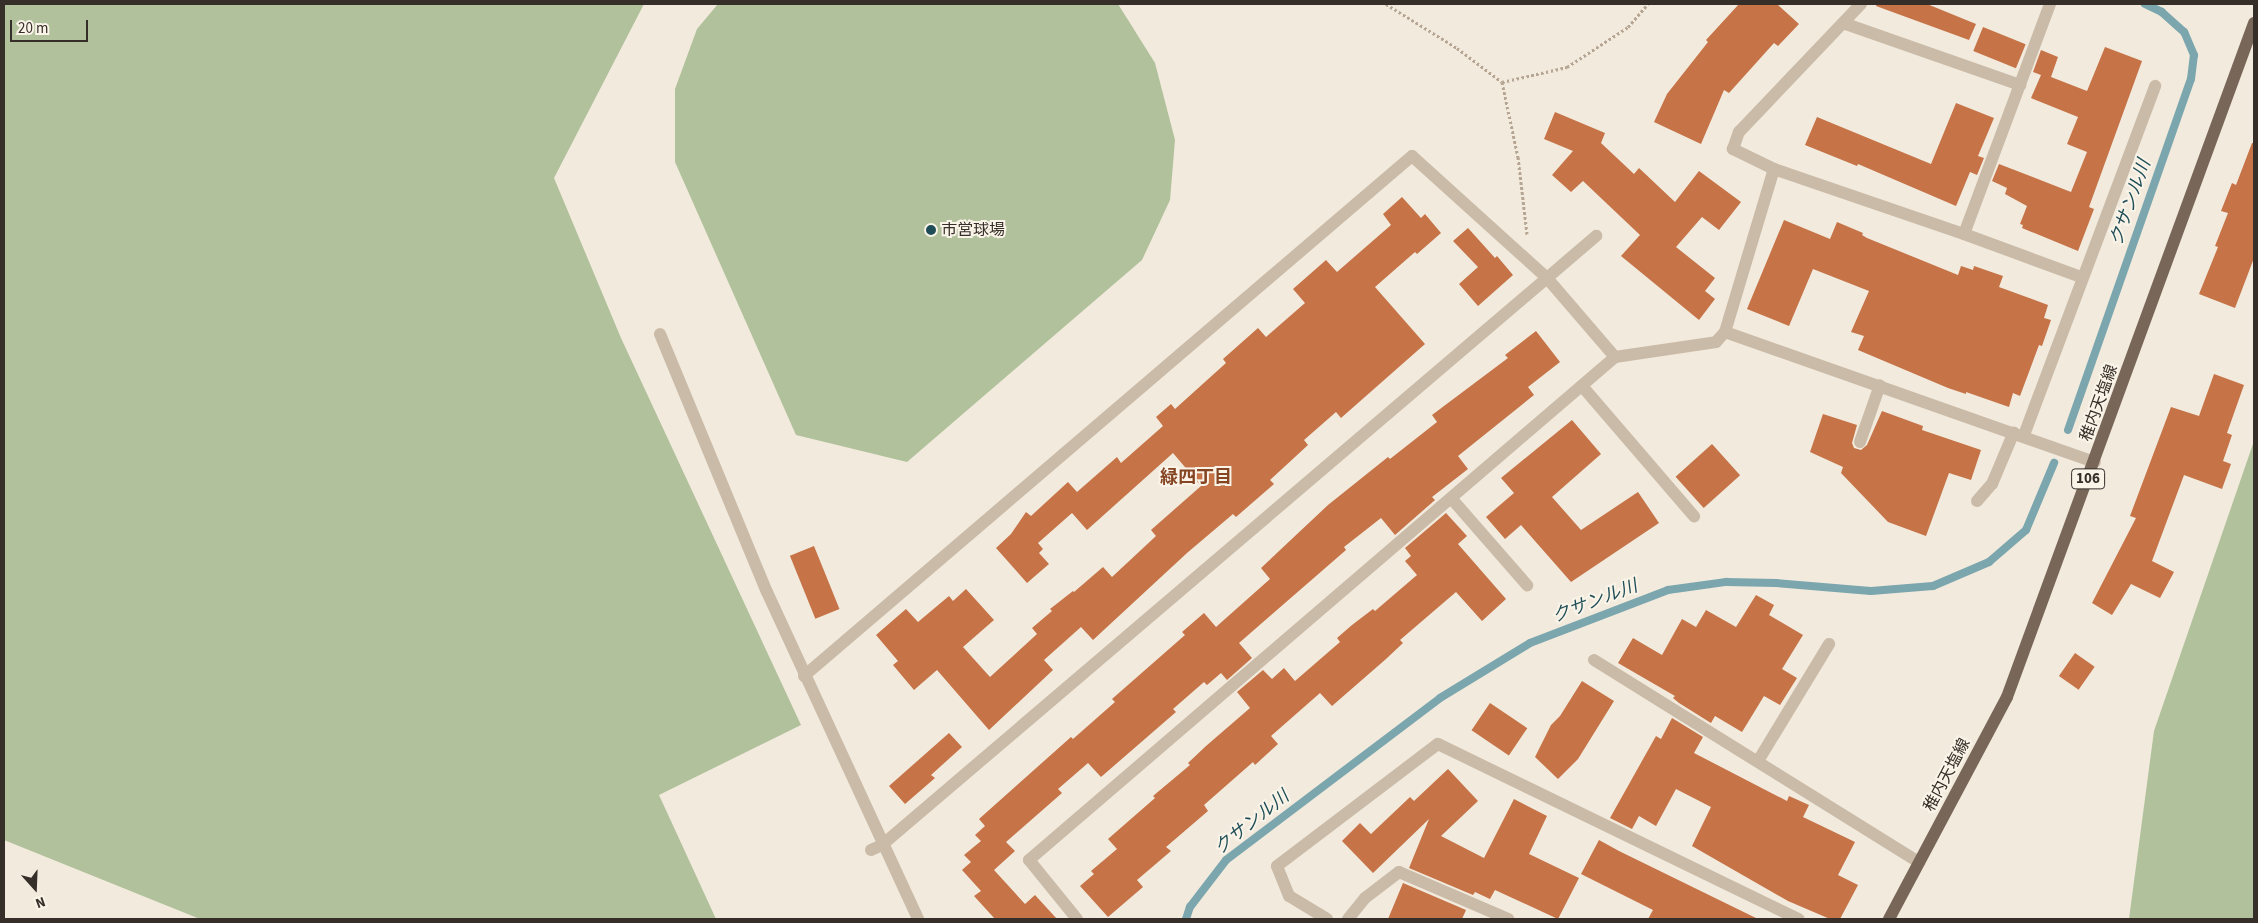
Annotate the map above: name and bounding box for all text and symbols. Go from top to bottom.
scale bar [12,10,90,42]
text: 20 m [18,18,48,39]
water label: クサンル川 [2106,157,2156,249]
place label: 市営球場 [941,220,1005,240]
marker: 市営球場 [925,224,937,236]
street label: 稚内天塩線 [2076,362,2122,444]
road number: 106 [2070,466,2106,492]
district label: 緑四丁目 [1160,467,1232,489]
water label: クサンル川 [1549,576,1641,628]
street label: 稚内天塩線 [1920,735,1974,815]
water label: クサンル川 [1210,786,1294,860]
north arrow [10,863,60,913]
text: N [32,891,48,913]

